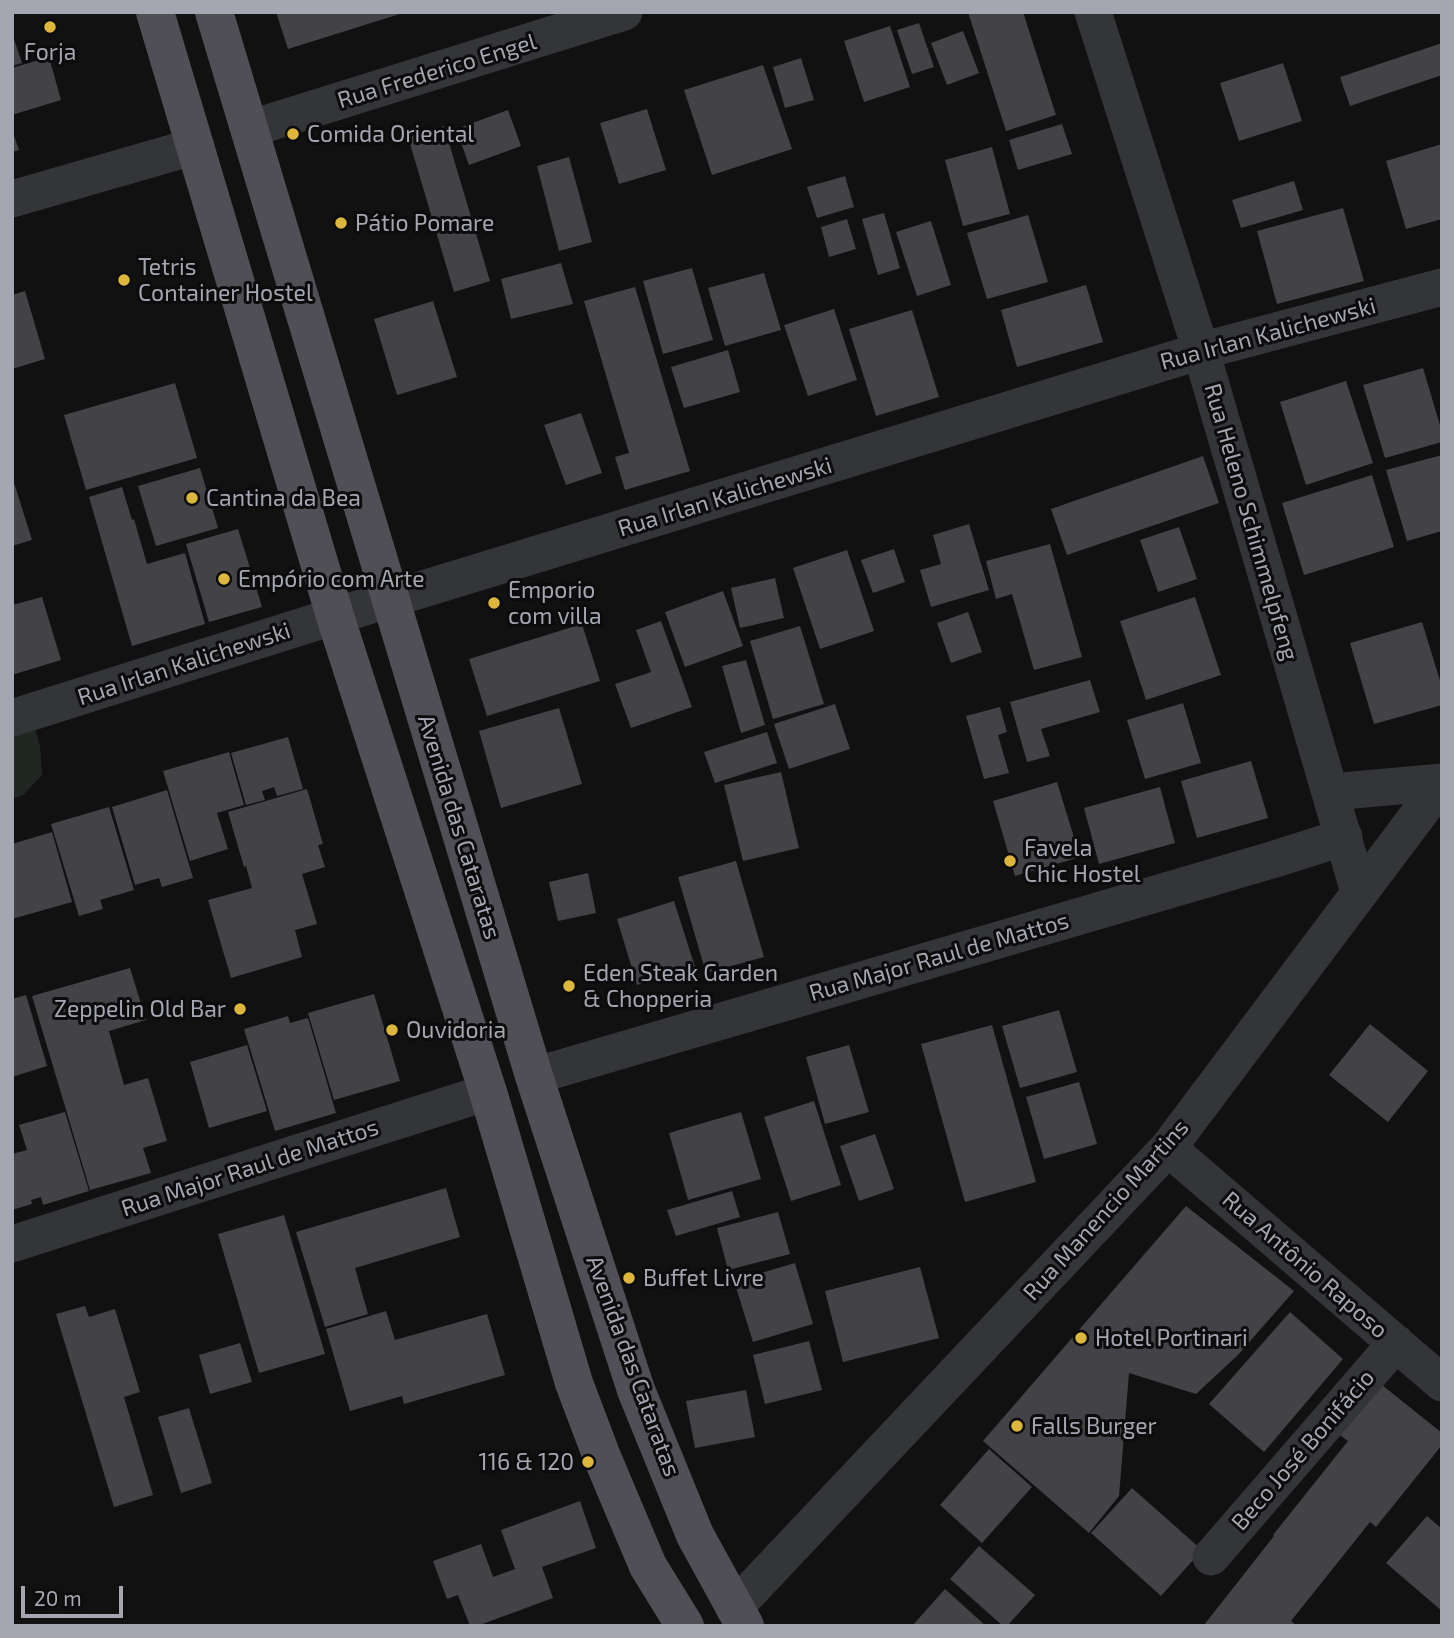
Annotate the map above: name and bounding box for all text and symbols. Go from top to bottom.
marker: Forja [42,19,58,35]
street label: Rua Frederico Engel [334,28,540,114]
place label: Forja [24,38,76,66]
place label: Comida Oriental [307,120,474,148]
marker: Comida Oriental [285,126,301,142]
place label: Pátio Pomare [355,209,494,237]
marker: Pátio Pomare [333,215,349,231]
place label: Tetris Container Hostel [138,253,313,307]
marker: Tetris Container Hostel [116,272,132,288]
street label: Rua Irlan Kalichewski [1157,292,1379,376]
street label: Rua Heleno Schimmelpfeng [1198,380,1304,664]
street label: Rua Irlan Kalichewski [615,451,835,543]
place label: Cantina da Bea [206,484,361,512]
marker: Cantina da Bea [184,490,200,506]
place label: Empório com Arte [238,565,425,593]
marker: Empório com Arte [216,571,232,587]
place label: Emporio com villa [508,576,602,630]
marker: Emporio com villa [486,595,502,611]
street label: Rua Irlan Kalichewski [74,617,294,711]
street label: Avenida das Cataratas [412,712,506,942]
place label: Favela Chic Hostel [1024,834,1141,888]
marker: Favela Chic Hostel [1002,853,1018,869]
street label: Rua Major Raul de Mattos [806,907,1072,1007]
place label: Eden Steak Garden & Chopperia [583,959,778,1013]
marker: Eden Steak Garden & Chopperia [561,978,577,994]
place label: Zeppelin Old Bar [54,995,226,1023]
marker: Zeppelin Old Bar [232,1001,248,1017]
place label: Ouvidoria [406,1016,506,1044]
marker: Ouvidoria [384,1022,400,1038]
street label: Rua Major Raul de Mattos [118,1113,382,1223]
street label: Rua Manencio Martins [1018,1114,1194,1306]
street label: Rua Antônio Raposo [1217,1186,1393,1344]
street label: Avenida das Cataratas [580,1252,686,1480]
place label: Buffet Livre [643,1264,764,1292]
marker: Buffet Livre [621,1270,637,1286]
place label: Hotel Portinari [1095,1324,1248,1352]
marker: Hotel Portinari [1073,1330,1089,1346]
street label: Beco José Bonifácio [1226,1364,1380,1536]
place label: Falls Burger [1031,1412,1157,1440]
marker: Falls Burger [1009,1418,1025,1434]
place label: 116 & 120 [479,1448,574,1476]
marker: 116 & 120 [580,1454,596,1470]
scale bar [24,1572,126,1616]
text: 20 m [34,1585,82,1610]

